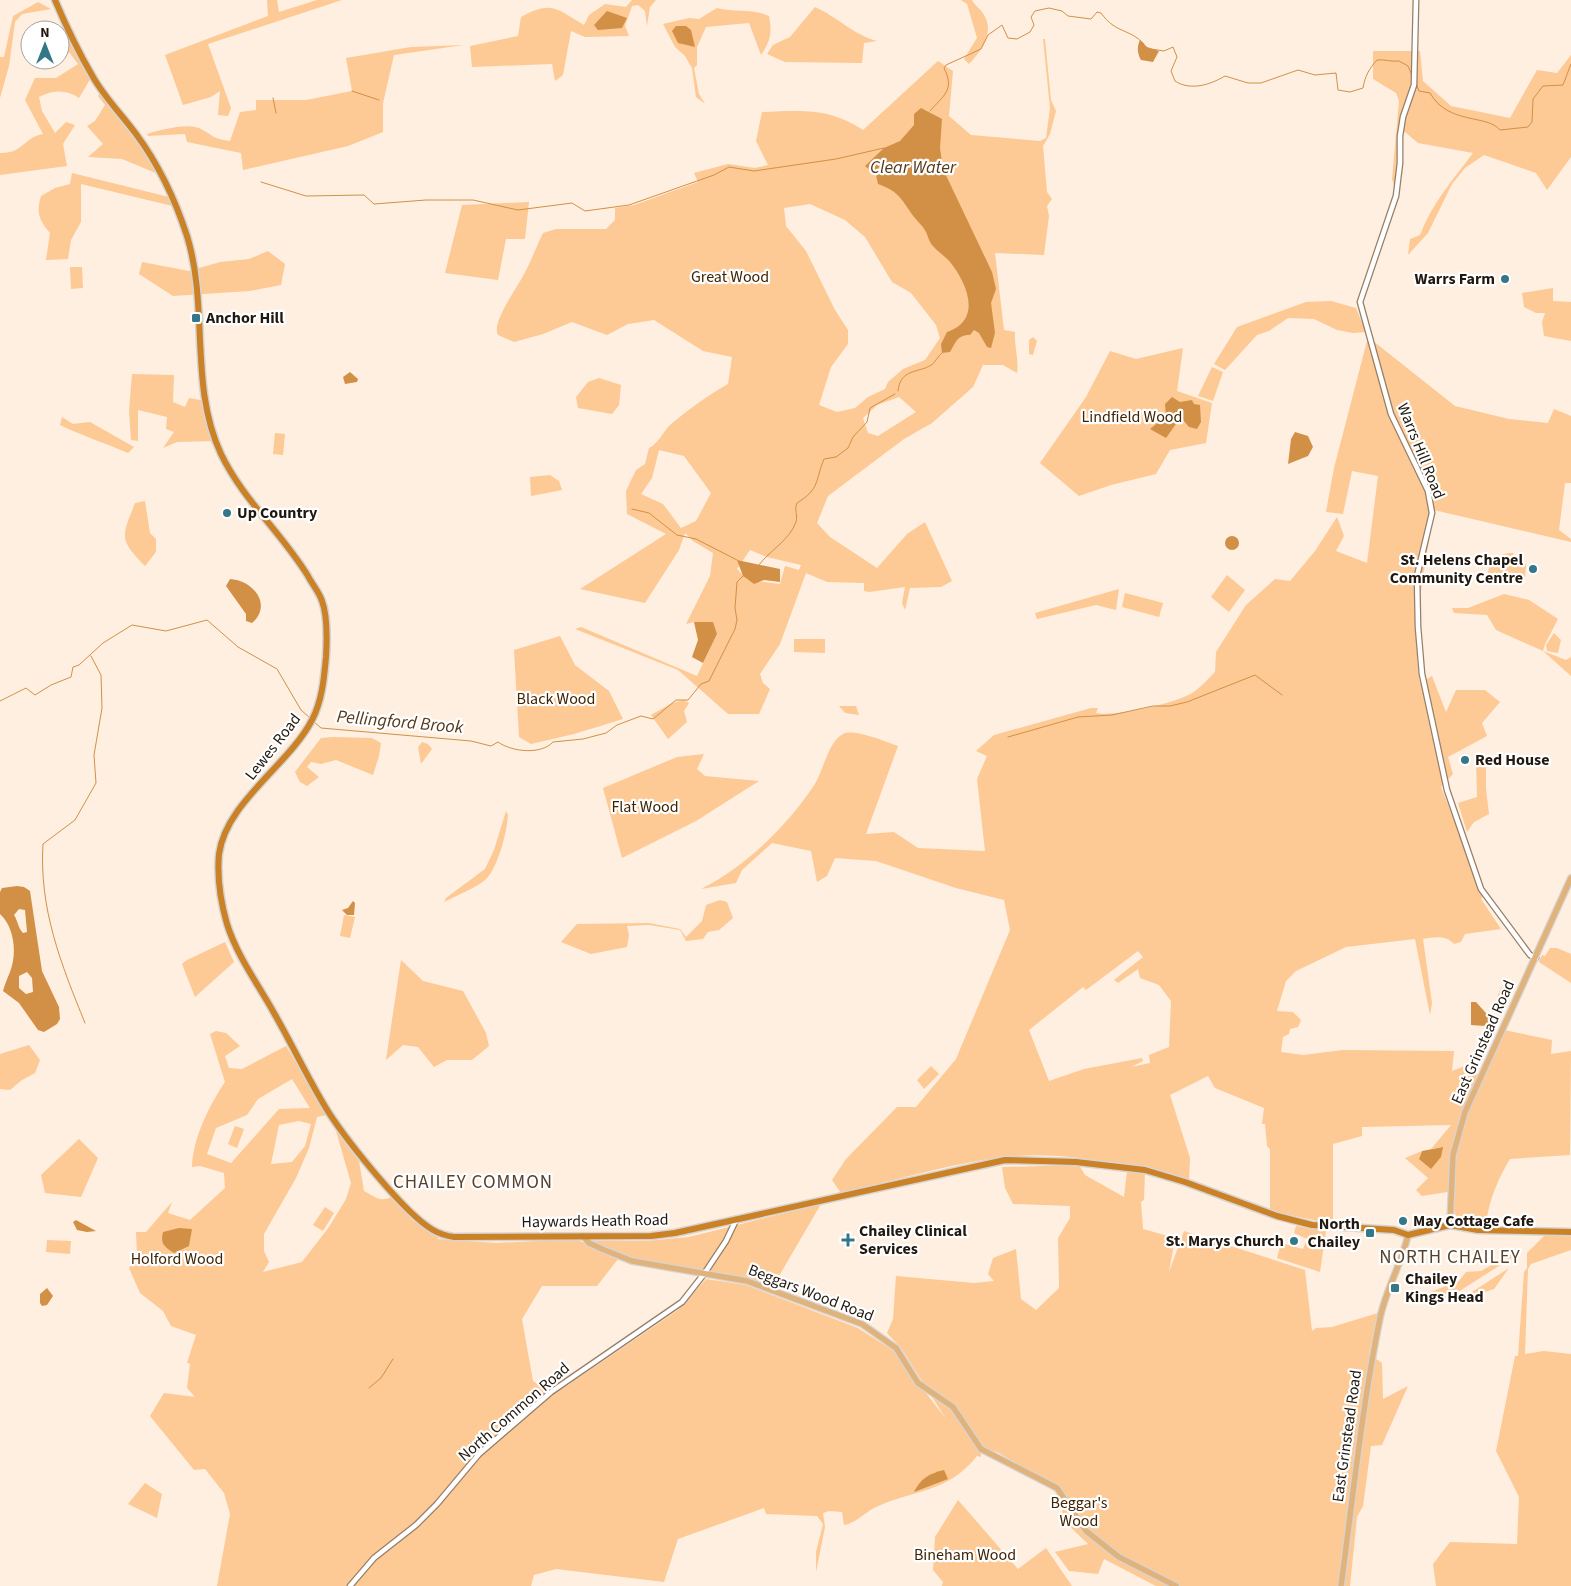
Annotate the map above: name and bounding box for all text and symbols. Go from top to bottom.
north arrow [20,20,70,70]
text: N [40,23,50,43]
water label: Clear Water [870,155,957,180]
park label: Great Wood [691,266,769,288]
place label: Warrs Farm [1415,268,1495,290]
marker: Warrs Farm [1499,273,1511,285]
place label: Anchor Hill [205,307,284,329]
marker: Anchor Hill [190,312,202,324]
street label: Warrs Hill Road [1392,400,1450,502]
park label: Lindfield Wood [1082,406,1182,428]
place label: Up Country [237,502,318,524]
marker: Up Country [221,507,233,519]
place label: St. Helens Chapel Community Centre [1390,549,1523,589]
marker: St. Helens Chapel Community Centre [1527,563,1539,575]
park label: Black Wood [517,688,595,710]
water label: Pellingford Brook [336,704,465,740]
street label: Lewes Road [240,709,306,785]
place label: Red House [1475,749,1549,771]
marker: Red House [1459,754,1471,766]
park label: Flat Wood [611,796,679,818]
street label: East Grinstead Road [1446,977,1520,1107]
district label: CHAILEY COMMON [393,1169,553,1196]
street label: Haywards Heath Road [521,1209,669,1233]
place label: May Cottage Cafe [1413,1210,1534,1232]
place label: North Chailey [1308,1213,1361,1253]
marker: May Cottage Cafe [1397,1215,1409,1227]
place label: Chailey Clinical Services [859,1220,967,1260]
marker: North Chailey [1364,1227,1376,1239]
place label: St. Marys Church [1166,1230,1284,1252]
marker: Chailey Clinical Services [841,1233,855,1247]
marker: St. Marys Church [1288,1235,1300,1247]
district label: NORTH CHAILEY [1379,1244,1521,1271]
park label: Holford Wood [131,1248,223,1270]
street label: Beggars Wood Road [745,1259,877,1327]
place label: Chailey Kings Head [1405,1268,1484,1308]
marker: Chailey Kings Head [1389,1282,1401,1294]
street label: North Common Road [453,1357,575,1467]
street label: East Grinstead Road [1327,1368,1367,1504]
park label: Beggar's Wood [1050,1492,1108,1532]
park label: Bineham Wood [914,1544,1016,1566]

